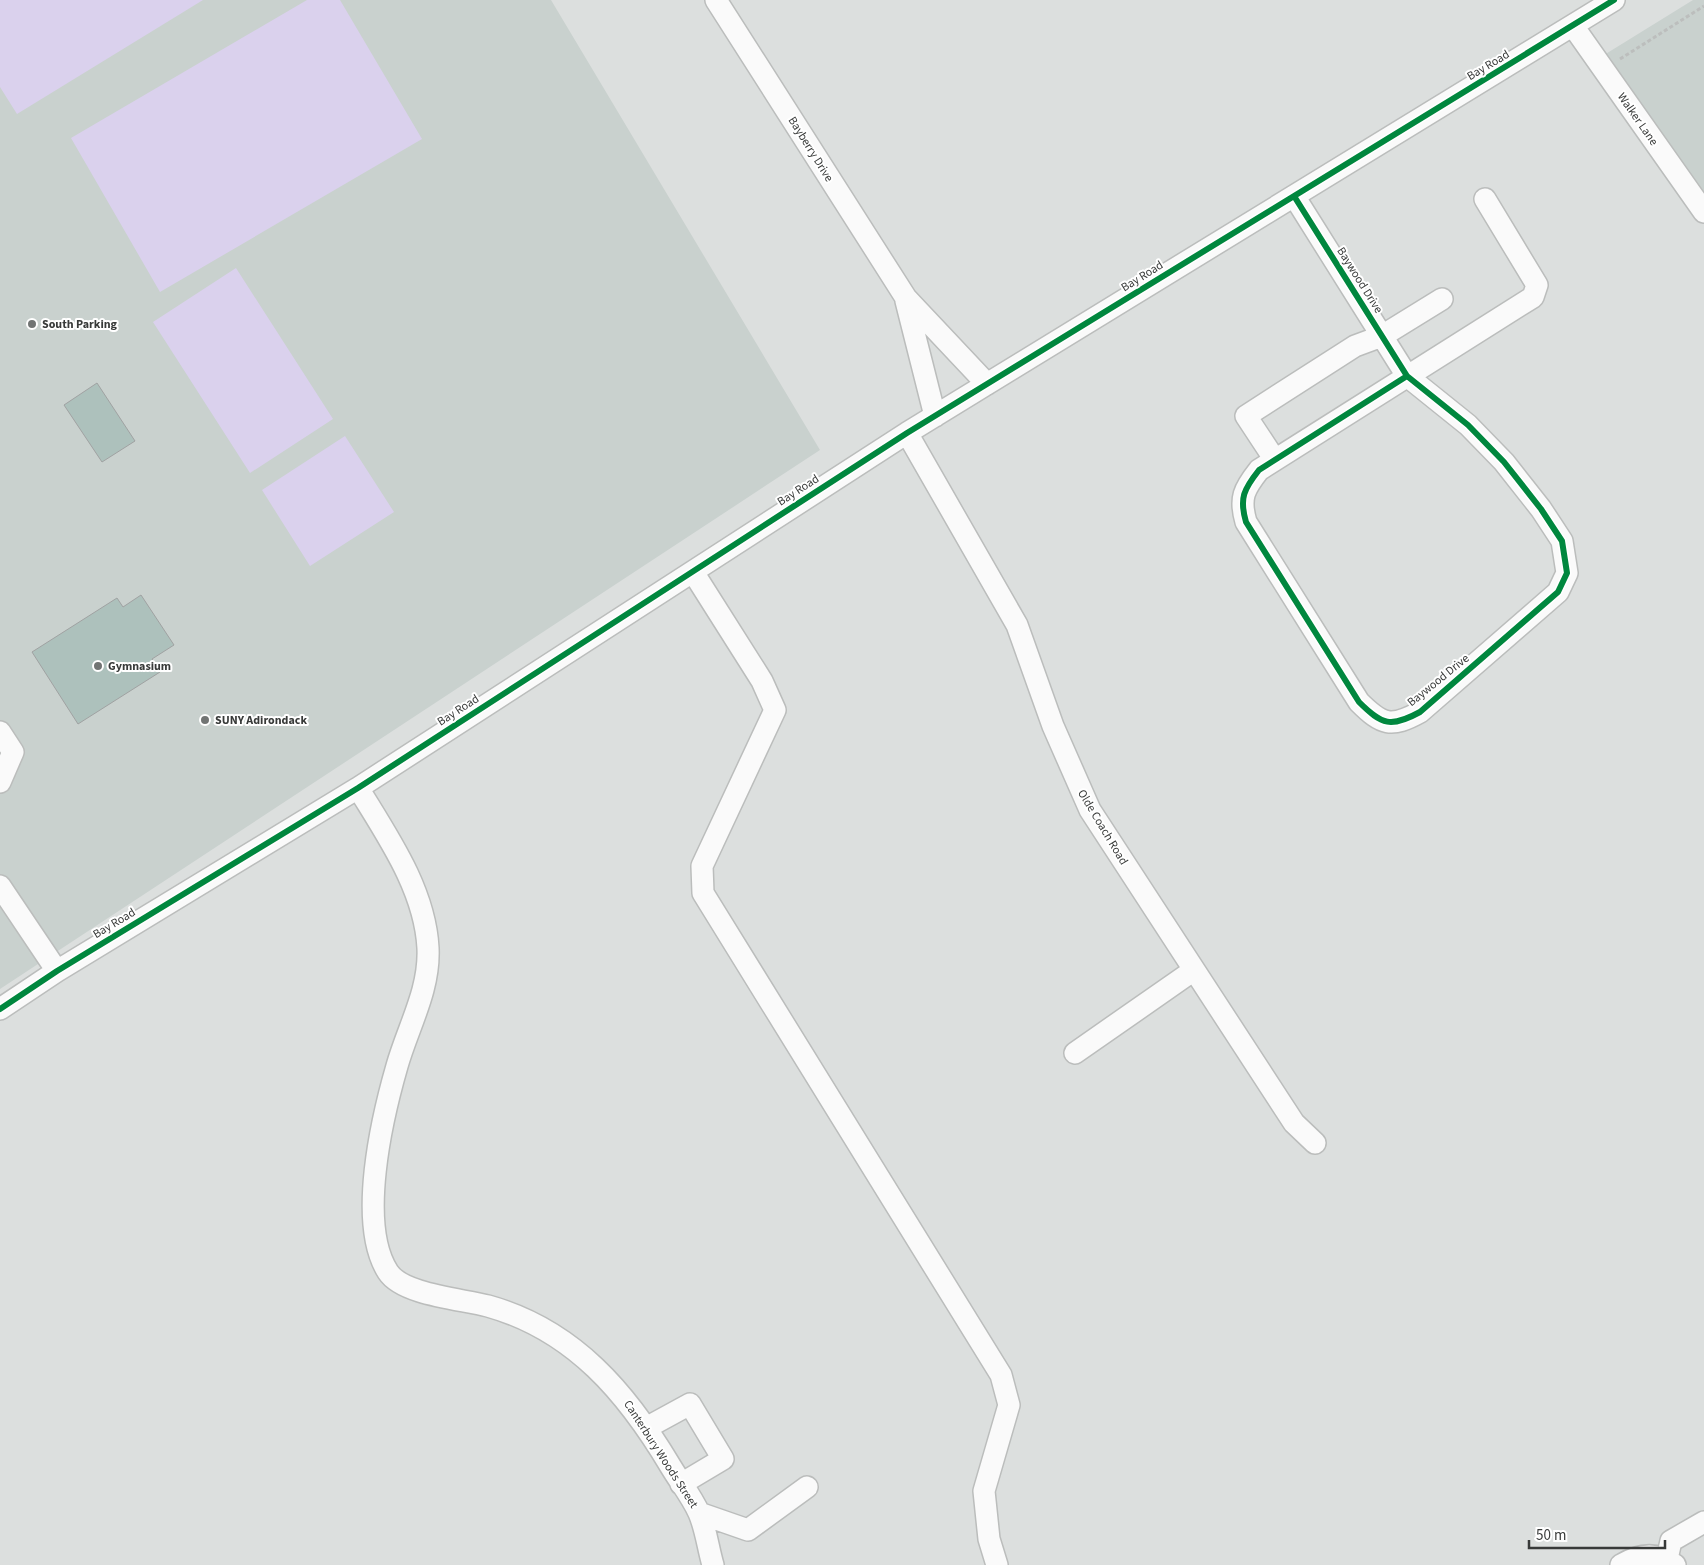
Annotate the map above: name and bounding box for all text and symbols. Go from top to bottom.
street label: Bay Road [1464,46,1513,85]
street label: Walker Lane [1613,89,1662,149]
street label: Bayberry Drive [784,113,837,185]
street label: Baywood Drive [1332,244,1387,317]
street label: Bay Road [1118,257,1167,296]
place label: South Parking [42,316,118,333]
marker: South Parking [26,318,38,330]
street label: Bay Road [774,471,823,510]
street label: Baywood Drive [1404,650,1473,711]
place label: Gymnasium [108,658,171,675]
marker: Gymnasium [92,660,104,672]
street label: Bay Road [434,691,483,730]
place label: SUNY Adirondack [215,712,307,729]
marker: SUNY Adirondack [199,714,211,726]
street label: Olde Coach Road [1073,786,1132,868]
street label: Bay Road [90,904,139,943]
street label: Canterbury Woods Street [619,1397,702,1512]
scale bar [1529,1518,1665,1550]
text: 50 m [1536,1525,1566,1546]

